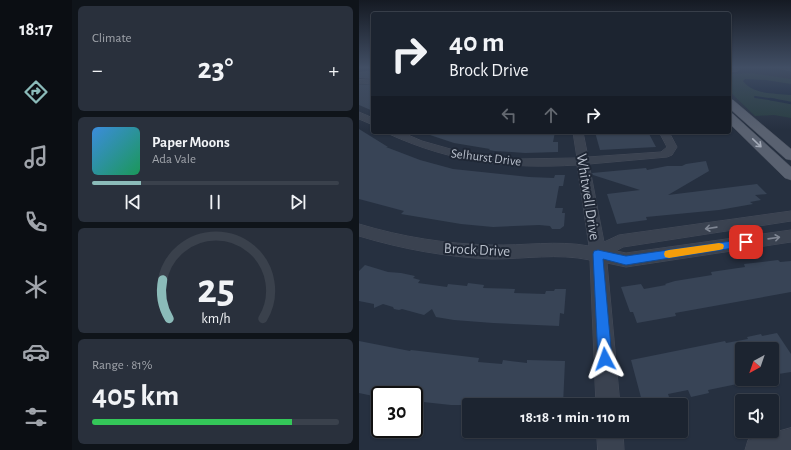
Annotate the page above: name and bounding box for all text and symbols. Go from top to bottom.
text: 18:17 [19,21,53,39]
icon: right [383,28,435,80]
text: 40 m [449,29,505,57]
text: Climate [92,32,131,45]
text: 23° [198,54,233,84]
text: − [92,59,103,81]
text: + [328,59,339,81]
text: Brock Drive [449,62,529,80]
icon: directions [22,78,50,106]
icon: left [498,104,520,126]
icon: ahead [540,104,562,126]
icon: right [582,104,604,126]
text: Paper Moons [152,135,230,150]
one-way arrow [752,138,762,148]
icon: music [22,143,50,171]
street label: Selhurst Drive [450,147,522,169]
text: Ada Vale [152,153,196,166]
street label: Whitwell Drive [574,153,602,241]
icon: previous [122,191,144,213]
icon: pause [204,191,226,213]
icon: next [287,191,309,213]
icon: phone [22,208,50,236]
one-way arrow [705,224,718,232]
pin [729,225,763,259]
icon: arrive [735,231,757,253]
one-way arrow [767,234,780,242]
street label: Brock Drive [443,241,511,259]
text: 25 [197,268,234,309]
icon: climate [22,273,50,301]
text: km/h [201,311,230,325]
icon: car [22,338,50,366]
position arrow [584,338,626,380]
north arrow [735,342,779,386]
map controls [735,342,779,438]
text: Range · 81% [92,359,152,372]
text: 405 km [92,381,179,411]
speed limit sign: 30 [371,386,423,438]
button: sound [735,394,779,438]
icon: filters [22,403,50,431]
text: 18:18 · 1 min · 110 m [520,410,630,425]

